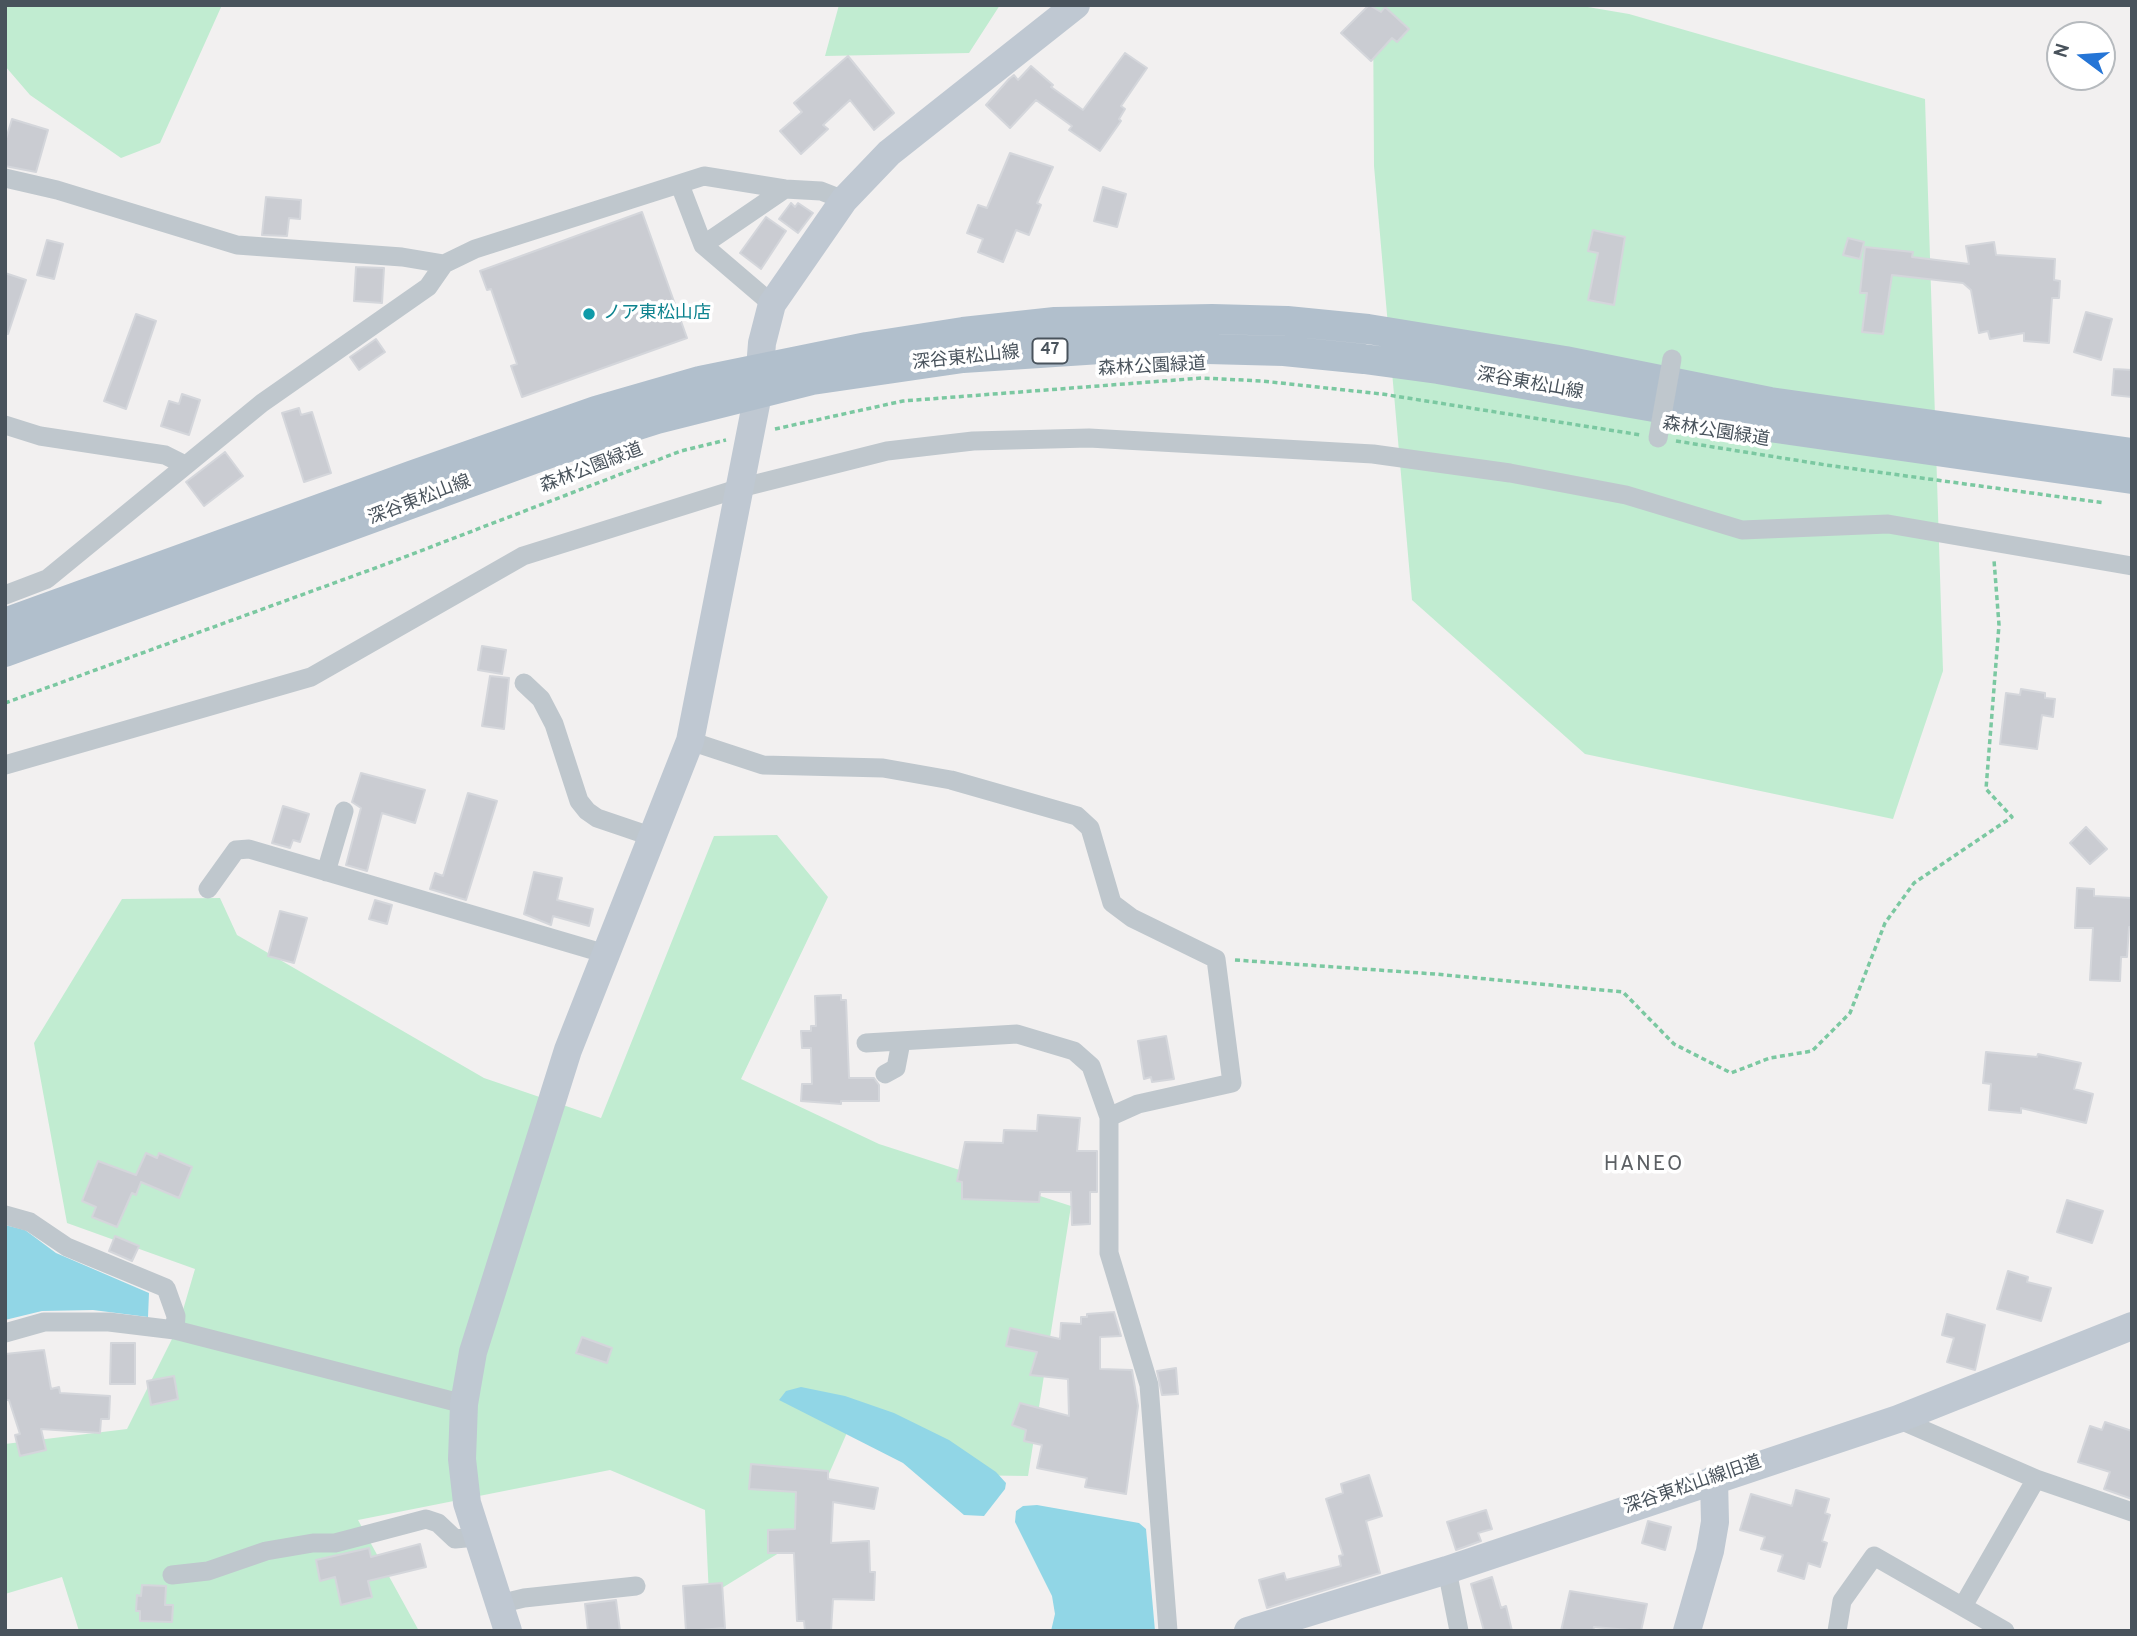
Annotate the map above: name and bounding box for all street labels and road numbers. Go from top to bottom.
road number: 47 [1032,338,1068,364]
street label: 深谷東松山線 [911,343,1021,375]
street label: 森林公園緑道 [1098,354,1206,382]
street label: 深谷東松山線 [1475,365,1585,405]
street label: 森林公園緑道 [1661,414,1771,452]
street label: 森林公園緑道 [538,440,646,498]
street label: 深谷東松山線 [366,472,474,530]
street label: 深谷東松山線旧道 [1621,1452,1765,1520]

